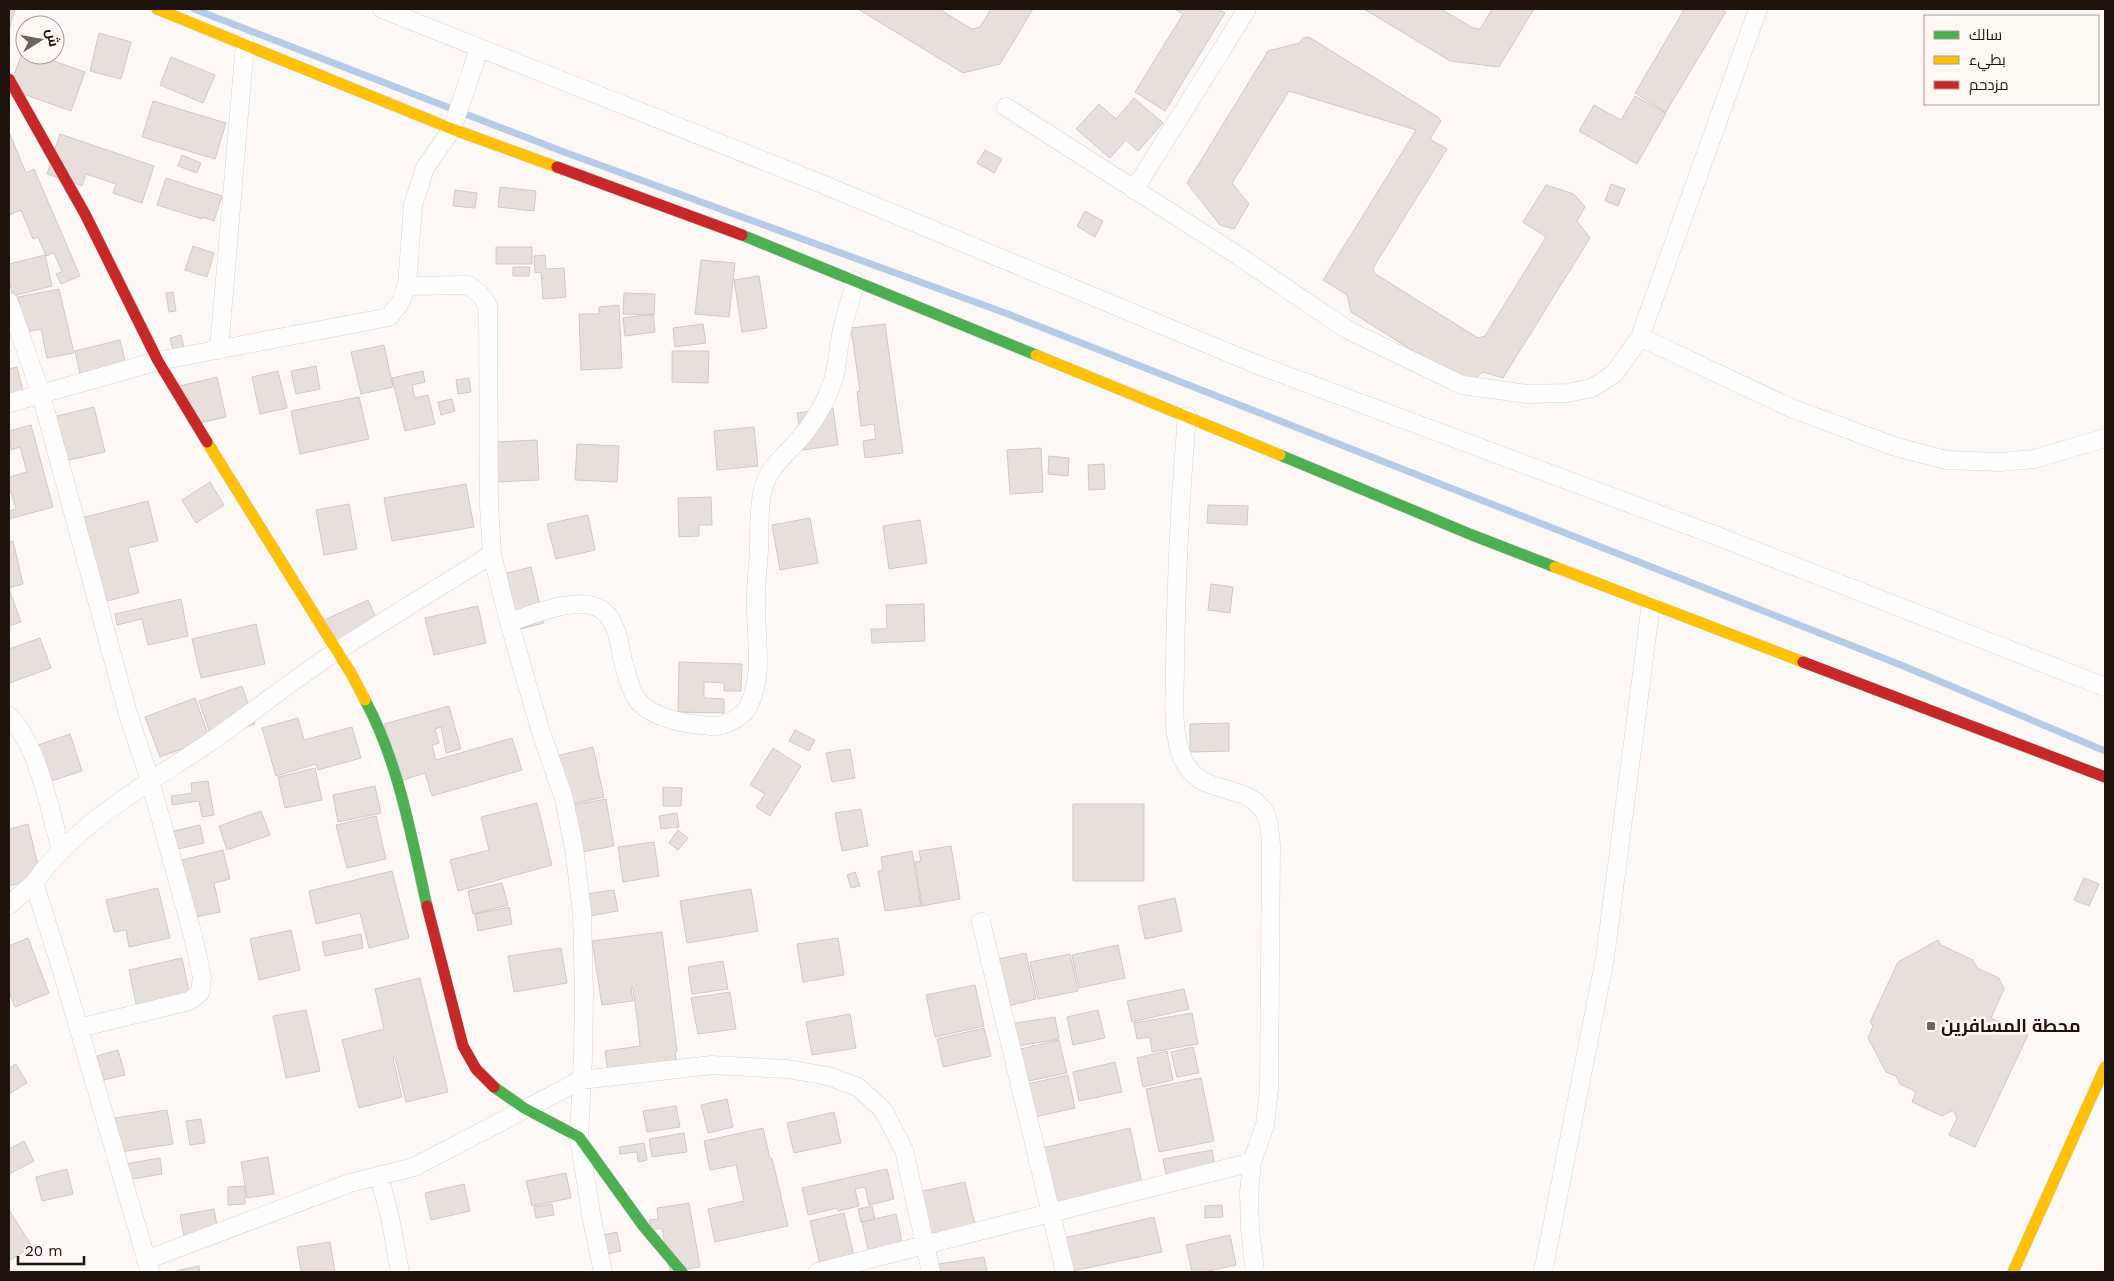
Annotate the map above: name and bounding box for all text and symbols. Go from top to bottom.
north arrow [15,15,65,65]
legend [1924,15,2099,105]
text: سالك [1969,26,2002,44]
text: ش [42,27,62,48]
text: بطيء [1969,51,2006,72]
text: مزدحم [1969,76,2009,95]
place label: محطة المسافرين [1941,1015,2081,1037]
marker: محطة المسافرين [1925,1020,1937,1032]
scale bar [18,1234,84,1266]
text: 20 m [25,1242,63,1260]

